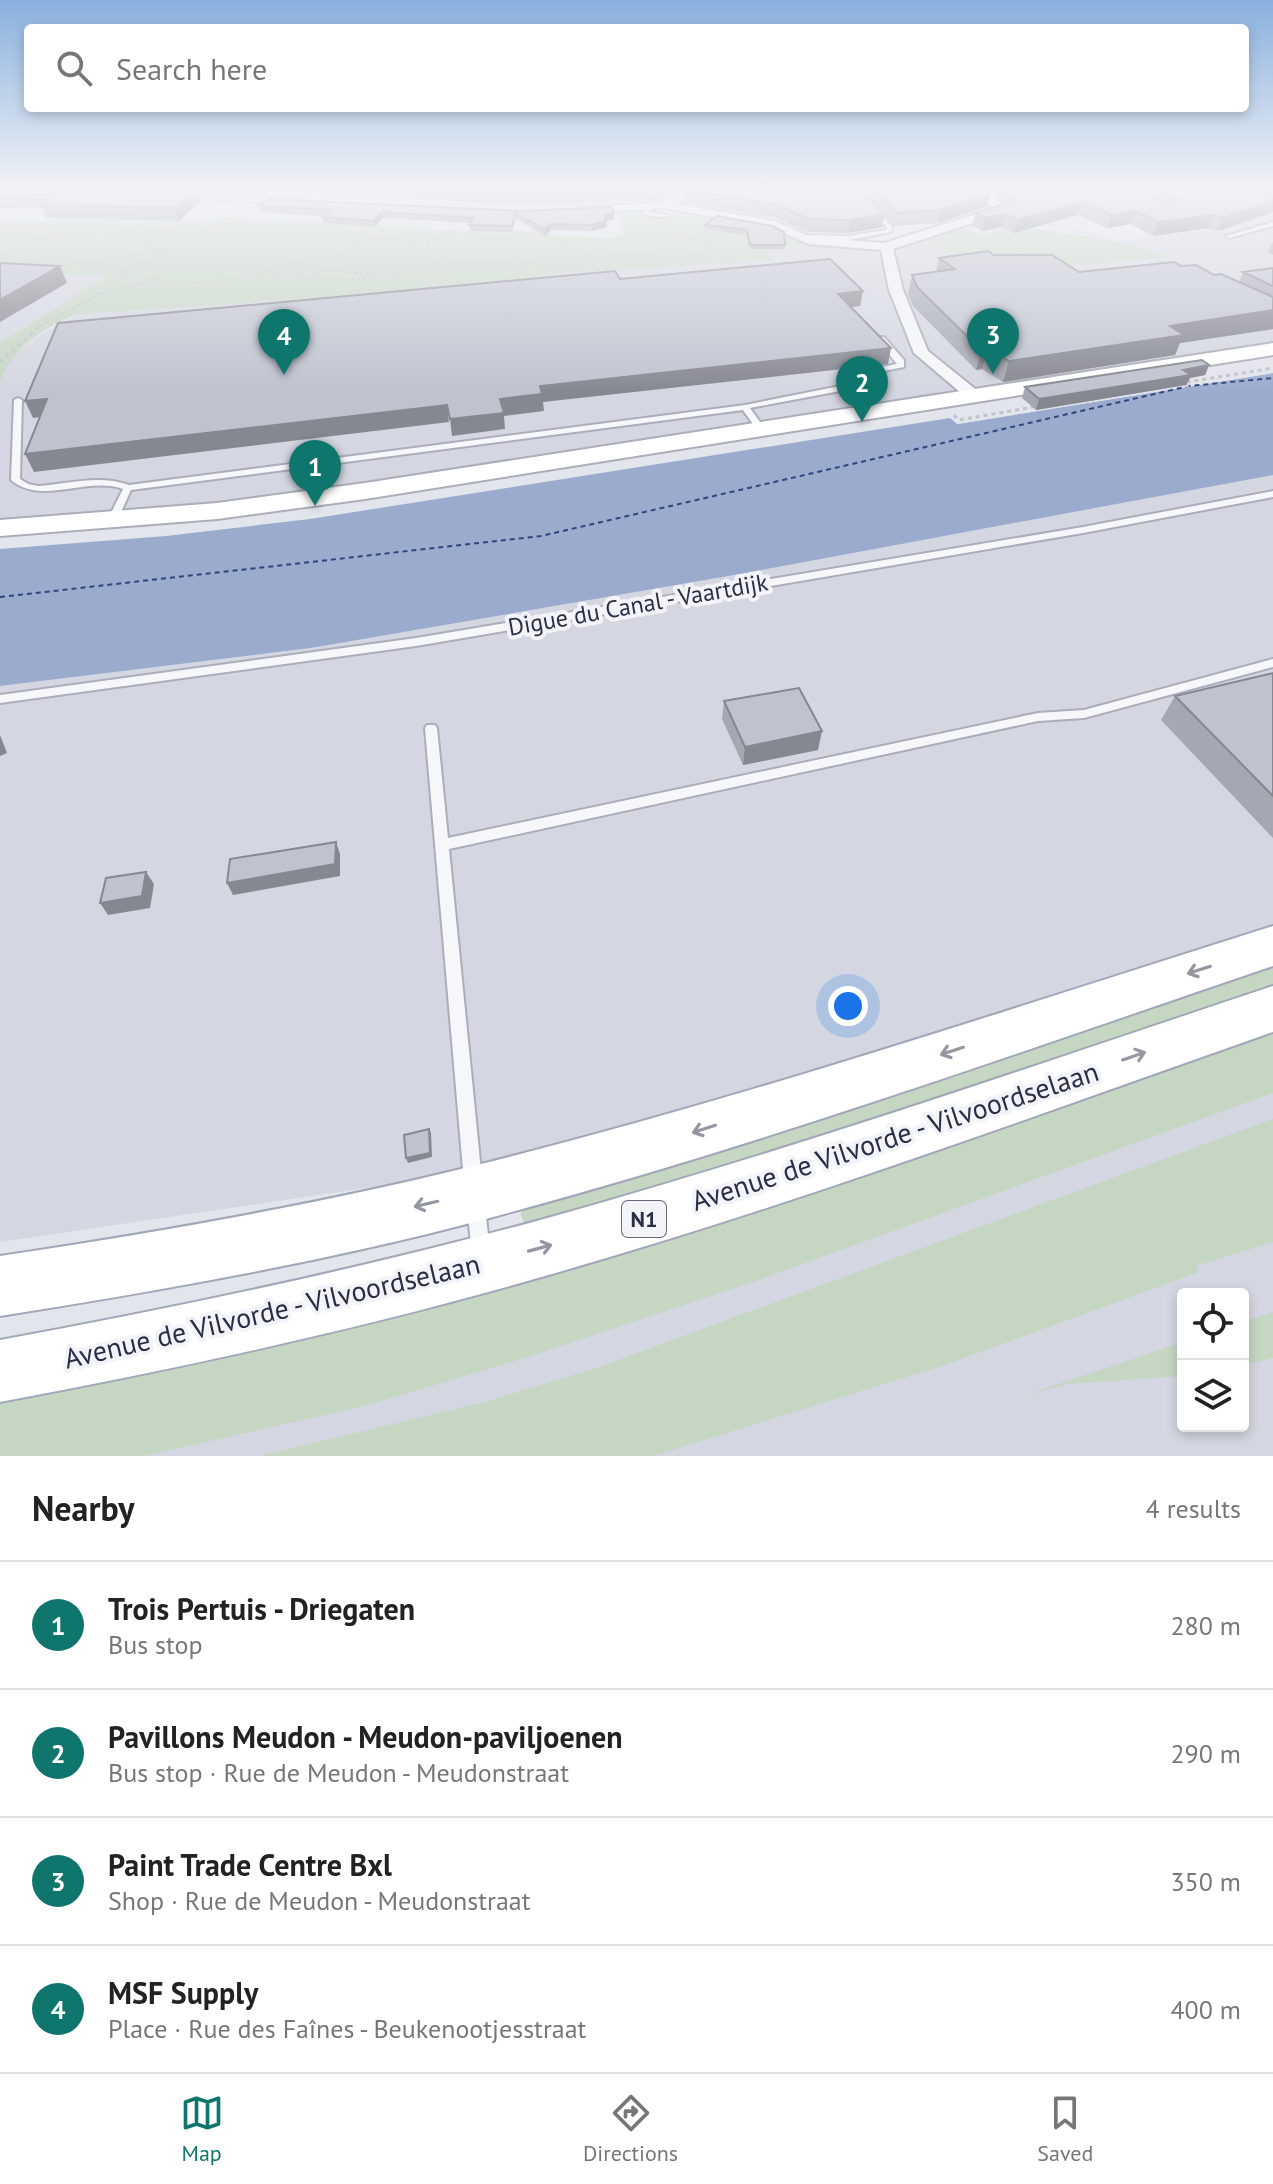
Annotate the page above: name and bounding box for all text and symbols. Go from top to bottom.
search box [24,24,1249,112]
icon: search [52,46,96,90]
text: Search here [116,49,267,88]
pin: 3 [967,308,1019,374]
pin: 4 [258,309,310,375]
pin: 2 [836,356,888,422]
pin: 1 [289,440,341,506]
street label: Digue du Canal - Vaartdijk [505,566,771,643]
one-way arrow [1187,964,1212,979]
your location [828,986,868,1026]
one-way arrow [939,1044,964,1059]
one-way arrow [1121,1048,1146,1063]
street label: Avenue de Vilvorde - Vilvoordselaan [687,1052,1103,1219]
one-way arrow [691,1123,716,1138]
one-way arrow [413,1197,439,1212]
road number: N1 [622,1201,666,1237]
one-way arrow [527,1240,553,1255]
street label: Avenue de Vilvorde - Vilvoordselaan [60,1245,483,1376]
map controls [1177,1288,1249,1432]
button: locate [1177,1288,1249,1360]
button: layers [1177,1360,1249,1432]
text: Nearby [32,1486,134,1530]
text: 4 results [1146,1492,1241,1525]
text: Trois Pertuis - Driegaten [108,1589,415,1628]
text: 1 [51,1609,65,1642]
text: 280 m [1170,1609,1241,1642]
text: Bus stop [108,1628,203,1661]
text: Pavillons Meudon - Meudon-paviljoenen [108,1717,623,1756]
text: 2 [51,1737,65,1770]
text: 290 m [1170,1737,1241,1770]
text: Bus stop · Rue de Meudon - Meudonstraat [108,1756,569,1789]
text: Paint Trade Centre Bxl [108,1845,392,1884]
text: 3 [51,1865,65,1898]
text: 350 m [1170,1865,1241,1898]
text: Shop · Rue de Meudon - Meudonstraat [108,1884,531,1917]
text: MSF Supply [108,1973,258,2012]
text: 4 [51,1993,65,2026]
text: 400 m [1170,1993,1241,2026]
text: Place · Rue des Faînes - Beukenootjesstraat [108,2012,586,2045]
tab: Map [180,2091,224,2167]
tab: Directions [583,2091,678,2167]
tab: Saved [1037,2091,1093,2167]

